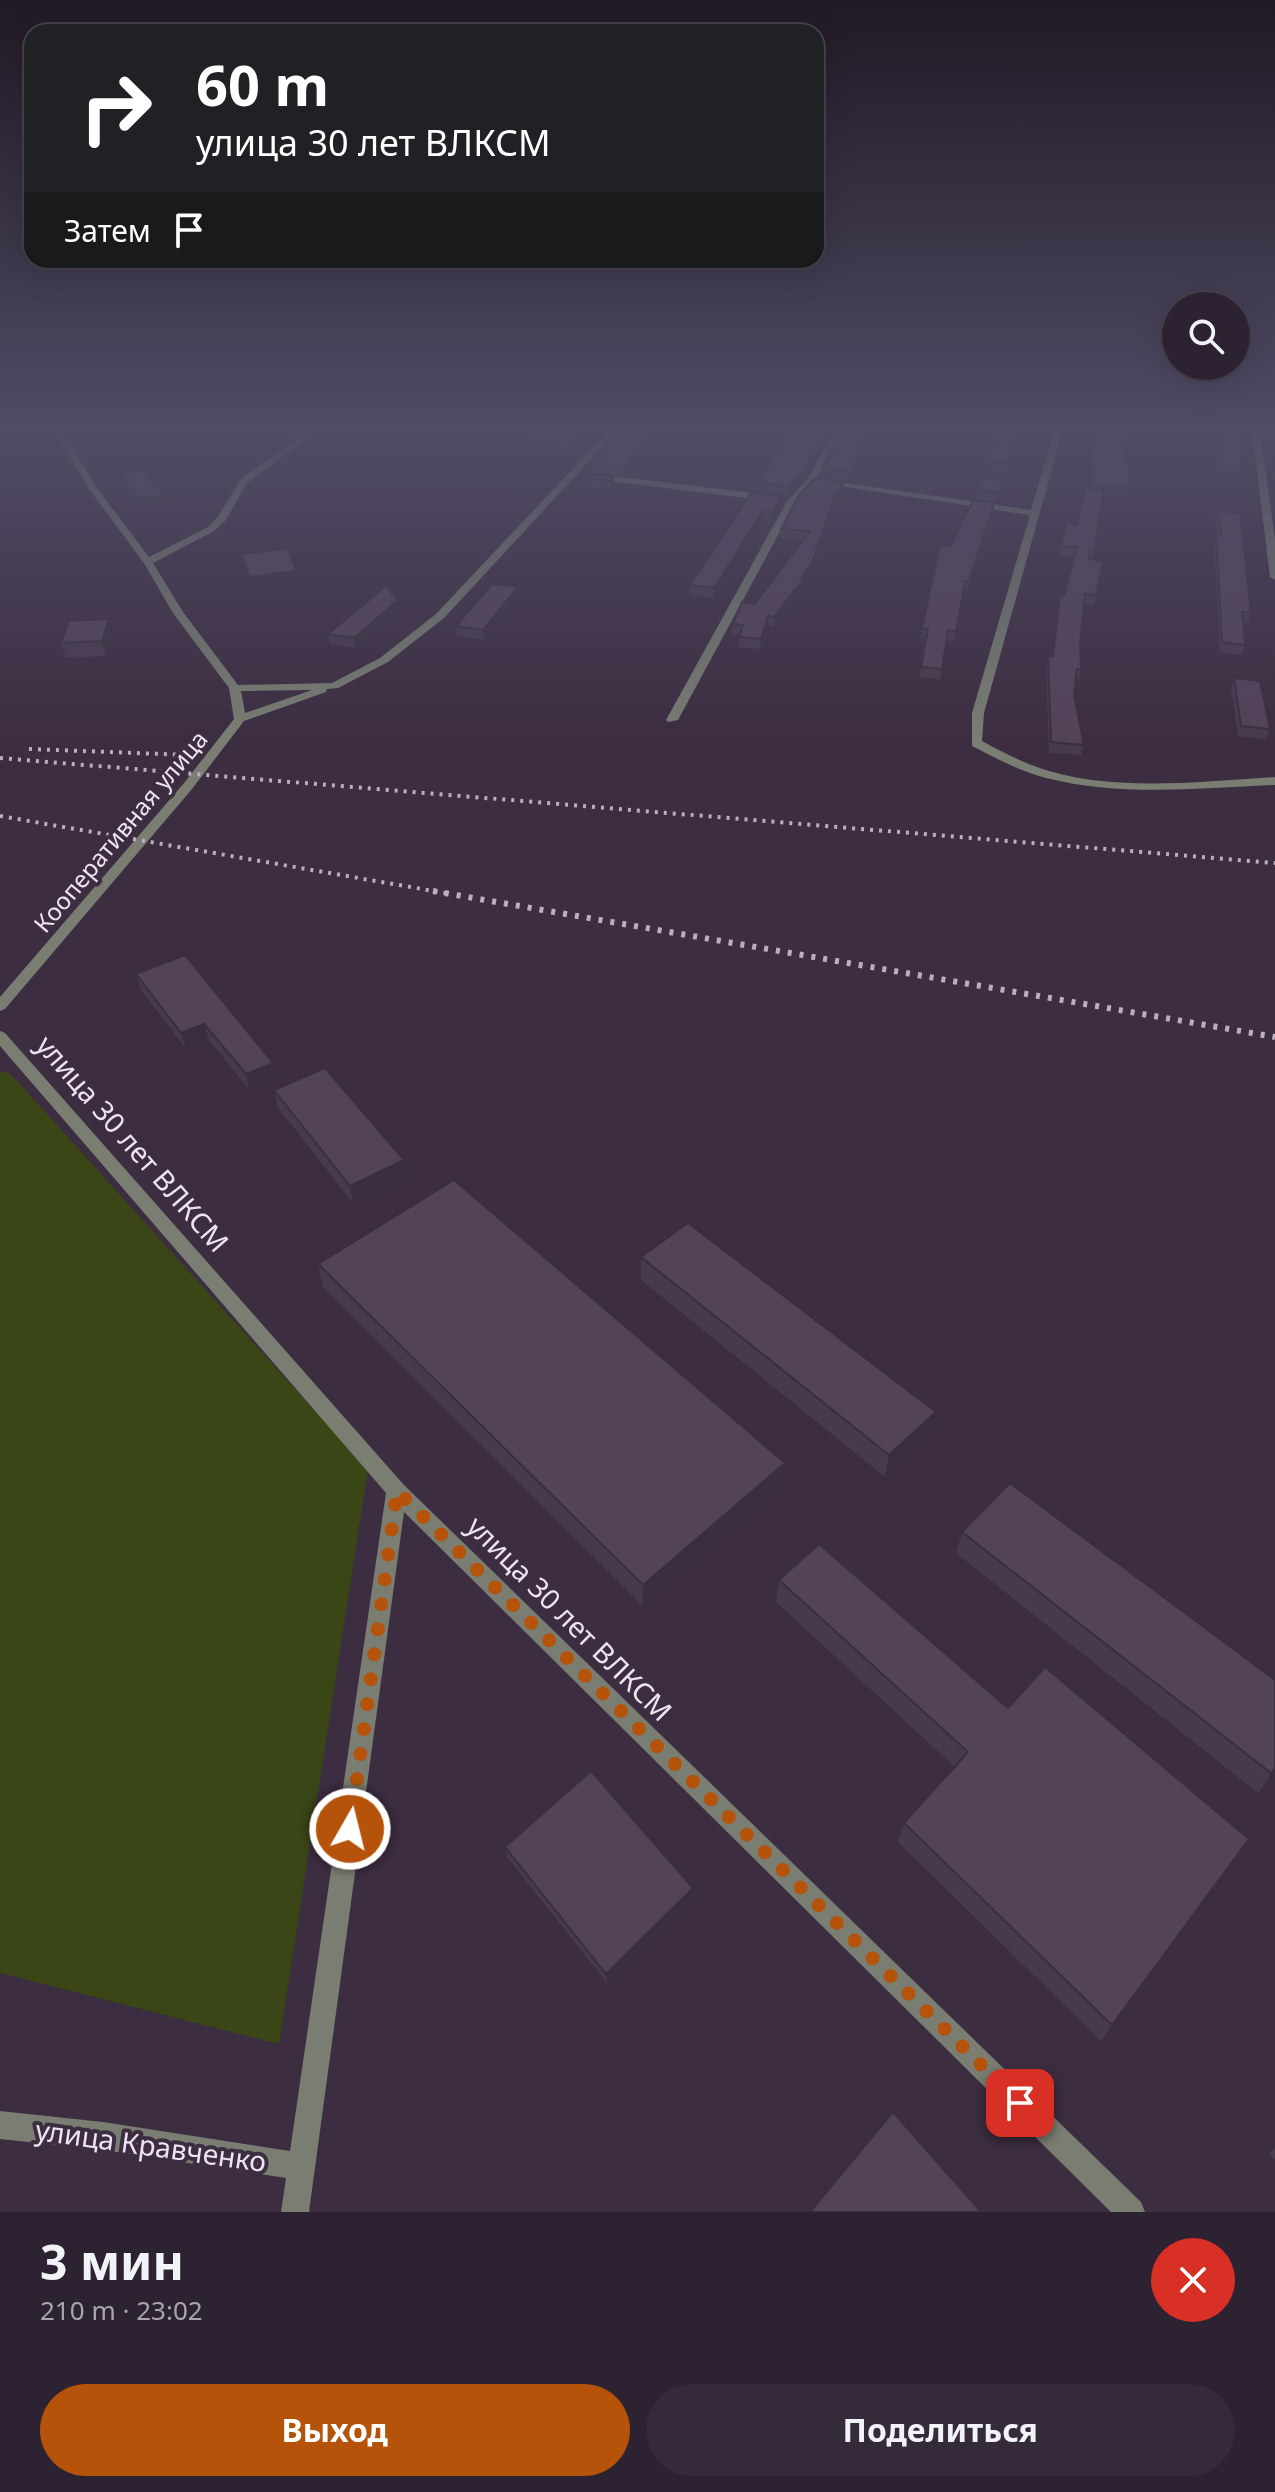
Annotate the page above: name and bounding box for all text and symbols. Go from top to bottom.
text: 60 m [196,46,329,122]
icon: right [64,56,168,160]
text: улица 30 лет ВЛКСМ [196,118,551,167]
icon: arrive [167,208,211,252]
text: Затем [64,210,151,251]
map controls [1162,292,1250,380]
button: search [1162,292,1250,380]
street label: Кооперативная улица [26,723,214,939]
street label: улица 30 лет ВЛКСМ [28,1026,238,1260]
street label: улица 30 лет ВЛКСМ [459,1507,681,1729]
position arrow [308,1787,392,1871]
pin [986,2069,1054,2137]
icon: arrive [998,2081,1042,2125]
street label: улица Кравченко [33,2110,269,2180]
text: 3 мин [40,2229,184,2294]
button: close [1151,2238,1235,2322]
text: 210 m · 23:02 [40,2292,203,2328]
button: Выход [40,2384,630,2476]
button: Поделиться [646,2384,1235,2476]

